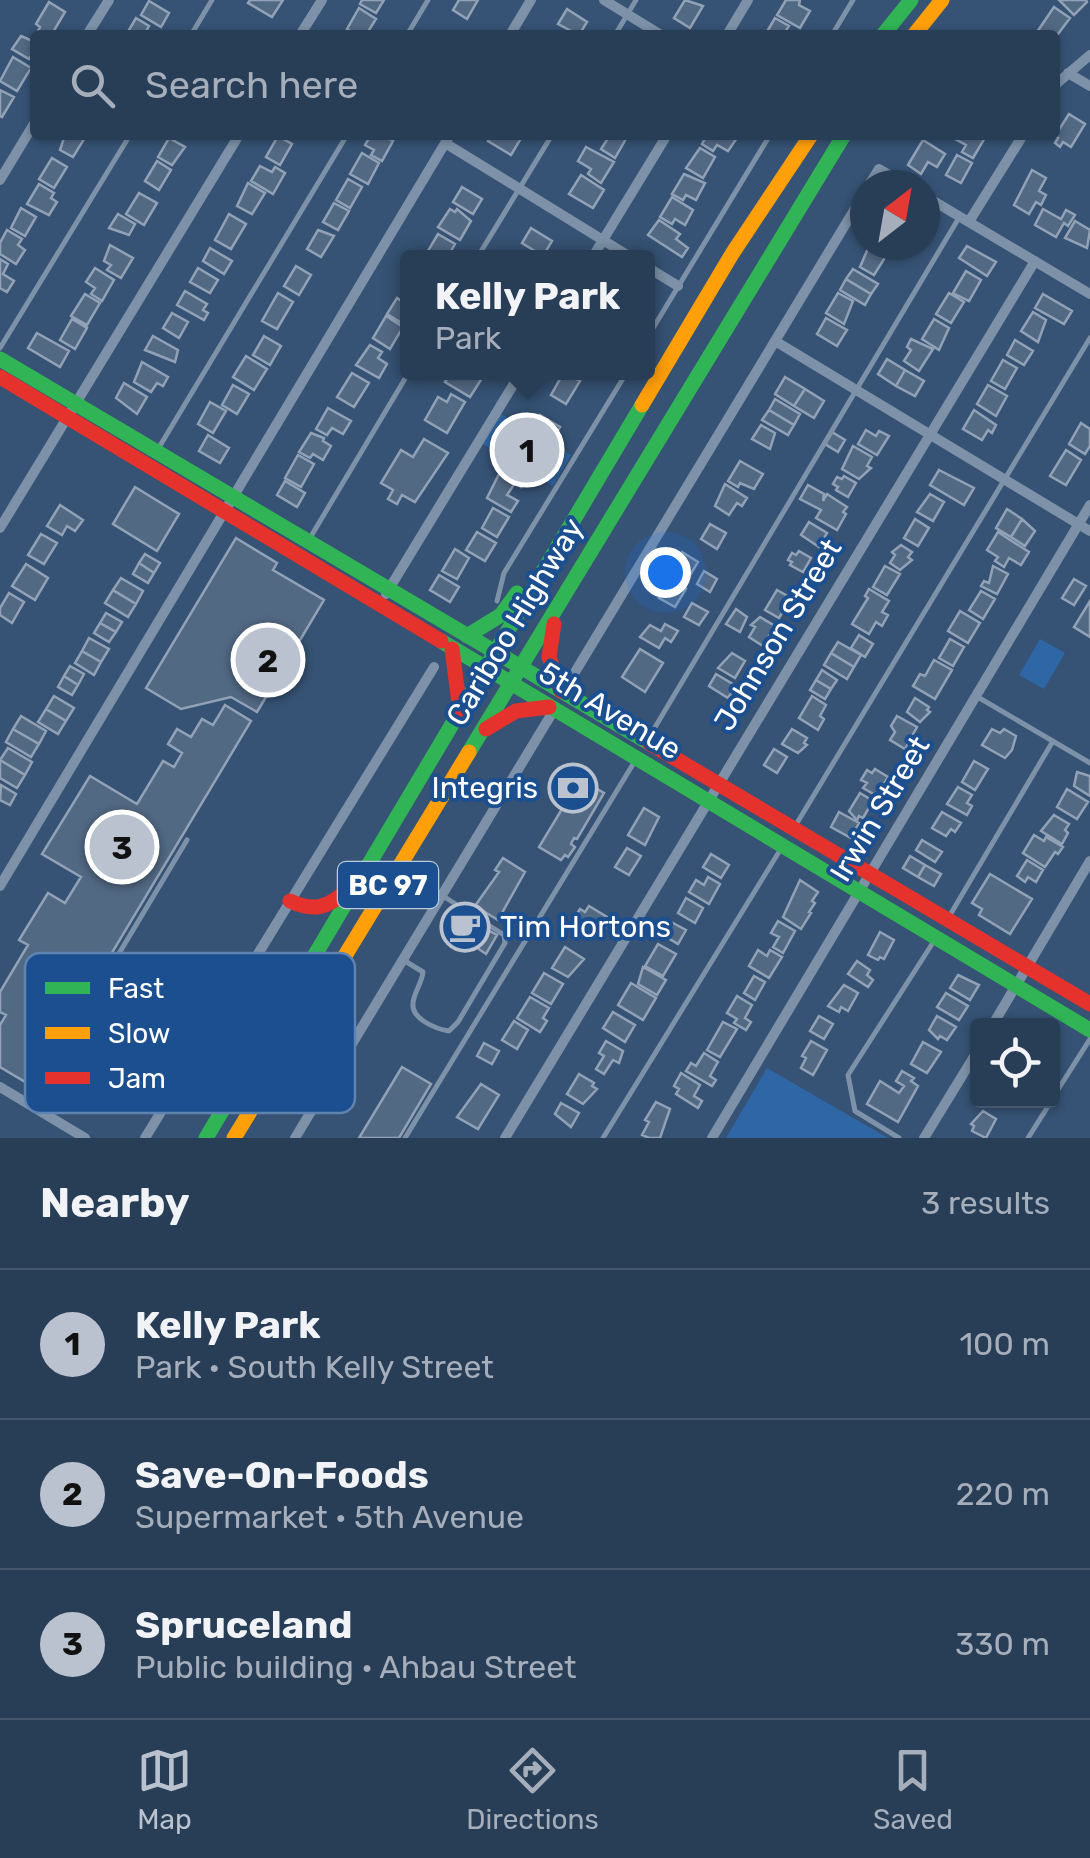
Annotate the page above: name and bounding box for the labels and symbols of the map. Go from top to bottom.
north arrow [850,170,940,260]
pin: 1 [494,412,560,488]
street label: Cariboo Highway [439,512,591,732]
street label: Johnson Street [707,532,850,737]
your location [640,547,691,598]
pin: 2 [236,622,300,698]
street label: 5th Avenue [532,655,688,767]
street label: Irwin Street [823,730,938,888]
bank icon: Integris [547,762,599,814]
place label: Integris [431,770,538,806]
pin: 3 [90,810,154,884]
road number: BC 97 [338,862,438,908]
cafe icon: Tim Hortons [439,901,491,953]
place label: Tim Hortons [500,909,671,945]
legend [25,953,355,1113]
text: Fast [108,972,164,1005]
text: Slow [108,1017,170,1050]
text: Jam [108,1062,166,1095]

